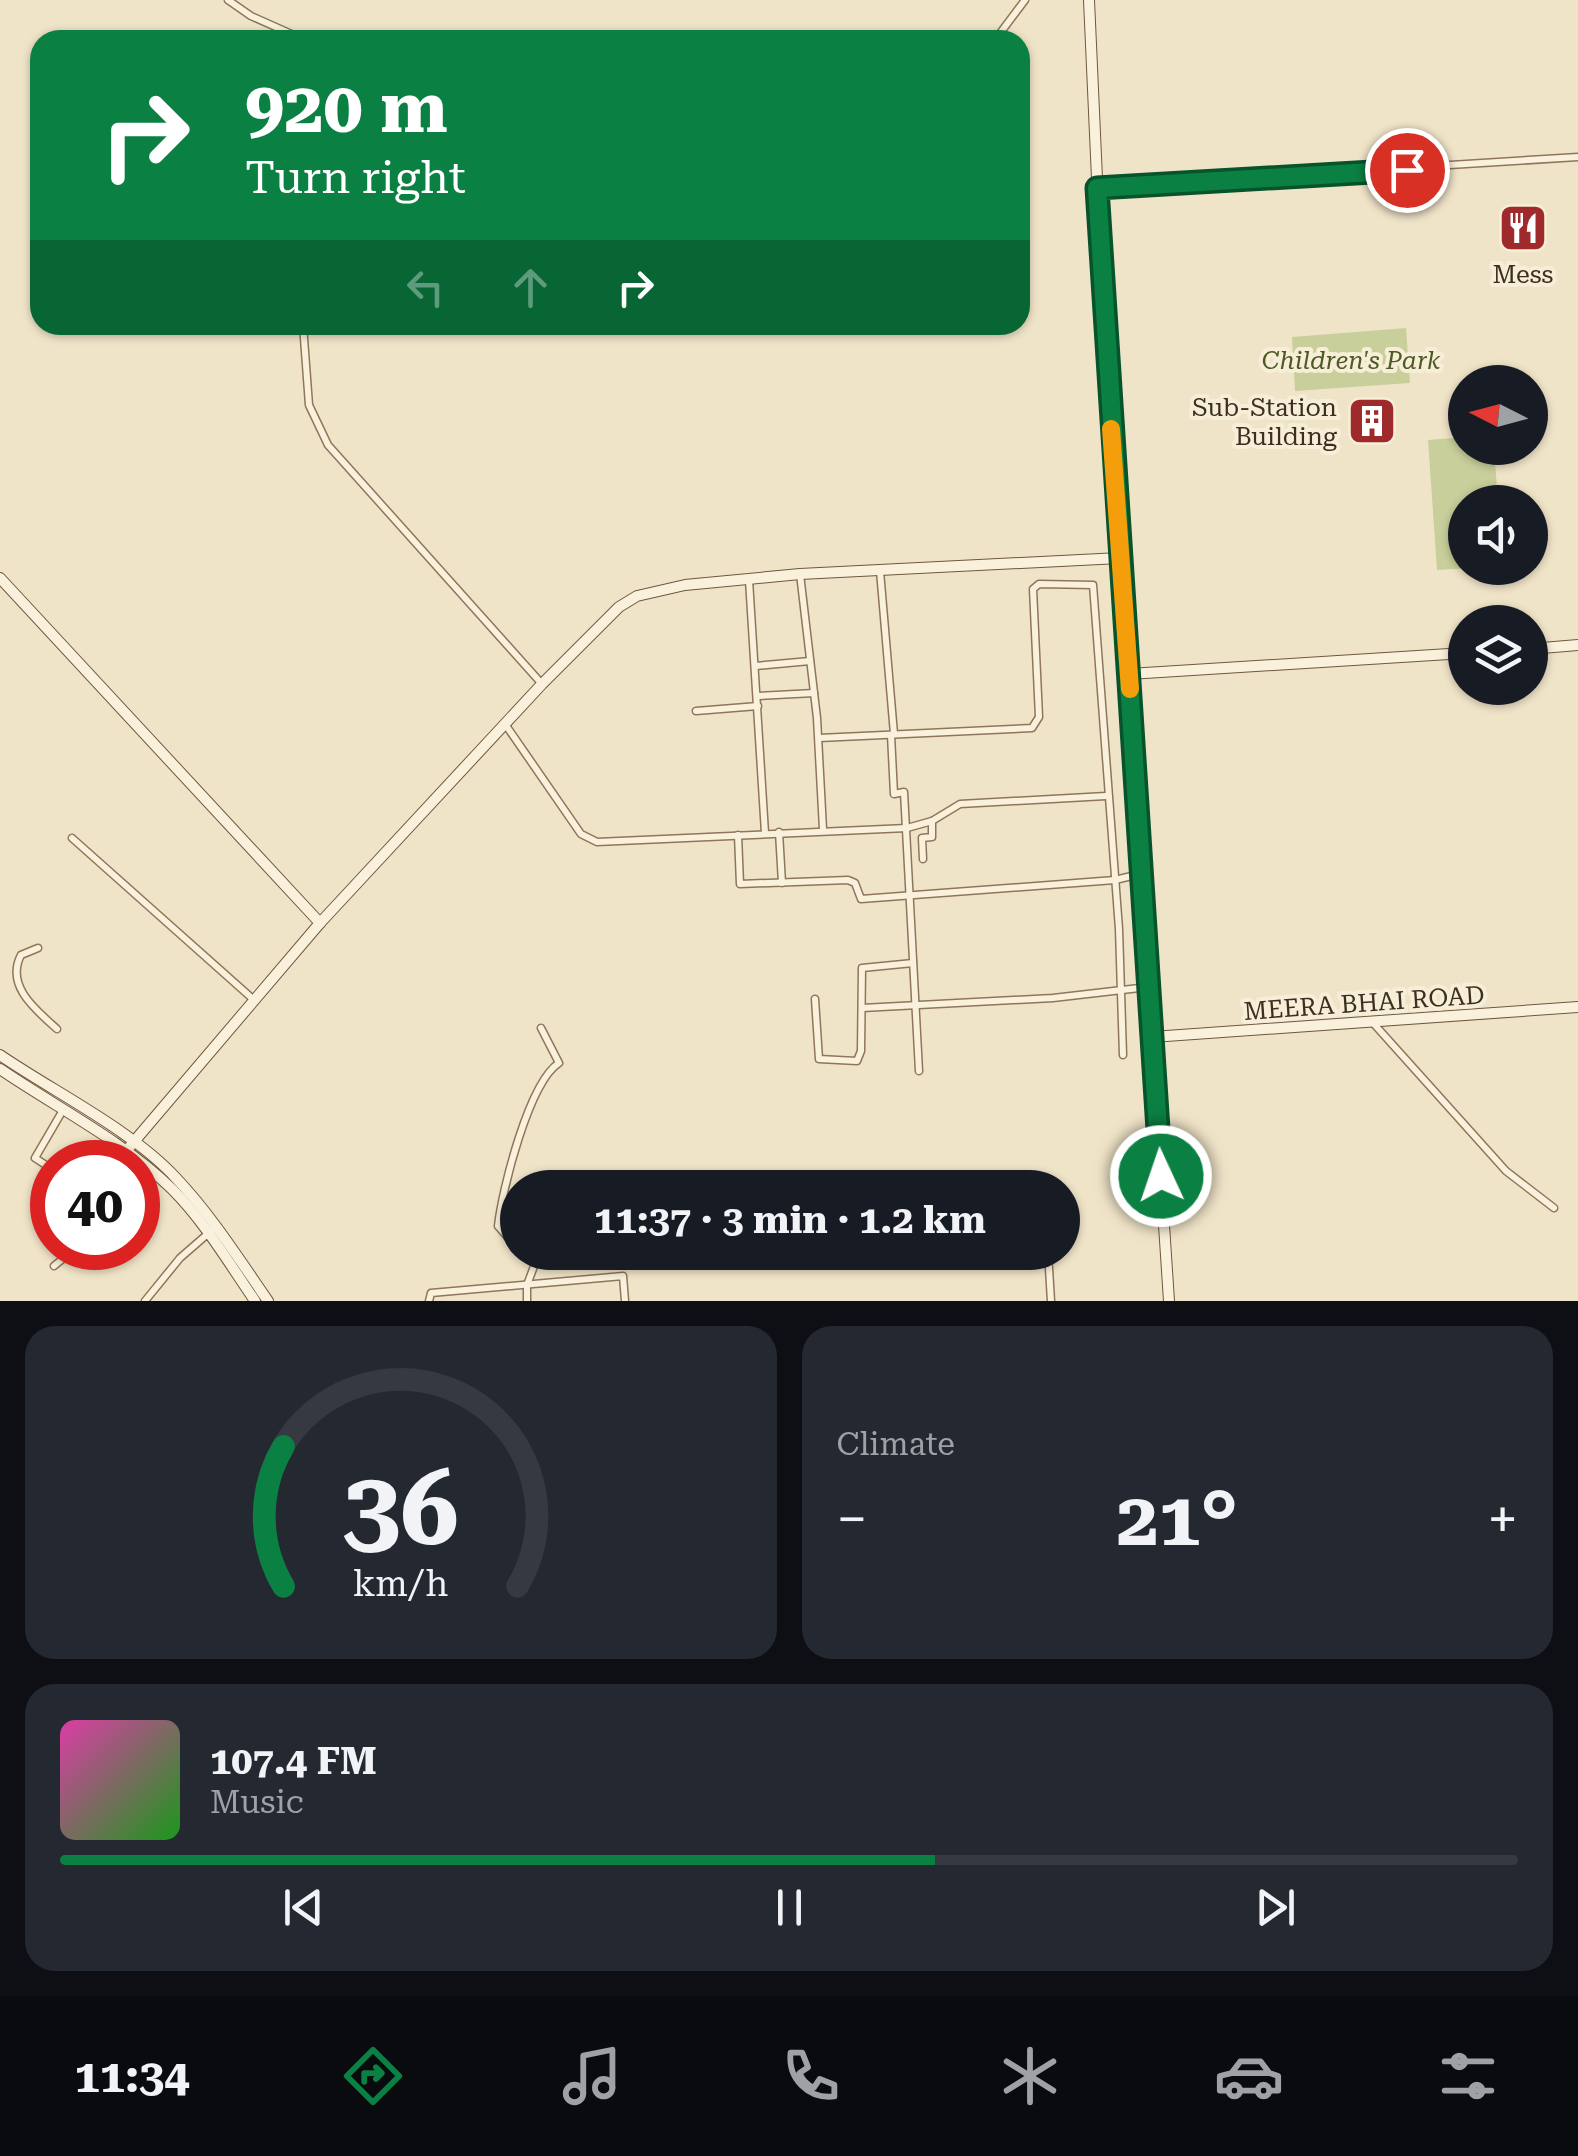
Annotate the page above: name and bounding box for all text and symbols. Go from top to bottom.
text: 920 m [245,67,448,149]
icon: right [80,70,210,200]
pin [1365,128,1450,213]
icon: arrive [1380,143,1435,198]
text: Turn right [245,151,466,204]
restaurant icon: Mess [1497,202,1549,254]
icon: left [398,260,453,315]
icon: ahead [503,260,558,315]
icon: right [608,260,663,315]
place label: Mess [1493,260,1554,289]
park label: Children's Park [1262,346,1441,375]
north arrow [1448,365,1548,465]
map controls [1448,365,1548,705]
place label: Sub-Station Building [1192,393,1338,451]
building icon: Sub-Station Building [1346,395,1398,447]
button: sound [1448,485,1548,585]
button: layers [1448,605,1548,705]
street label: MEERA BHAI ROAD [1243,980,1485,1026]
position arrow [1109,1124,1213,1228]
speed limit sign: 40 [30,1140,160,1270]
text: 11:37 · 3 min · 1.2 km [594,1198,986,1242]
text: Climate [837,1425,955,1463]
text: 36 [343,1448,459,1569]
text: 21° [1117,1475,1238,1563]
text: − [837,1487,867,1551]
text: + [1487,1487,1518,1551]
text: km/h [353,1563,449,1605]
text: 107.4 FM [210,1739,377,1783]
text: Music [210,1783,304,1821]
icon: previous [276,1880,331,1935]
icon: pause [762,1880,817,1935]
icon: next [1248,1880,1303,1935]
icon: directions [338,2041,408,2111]
icon: music [557,2041,627,2111]
icon: phone [776,2041,846,2111]
icon: climate [995,2041,1065,2111]
icon: car [1214,2041,1284,2111]
icon: filters [1433,2041,1503,2111]
text: 11:34 [75,2050,189,2103]

